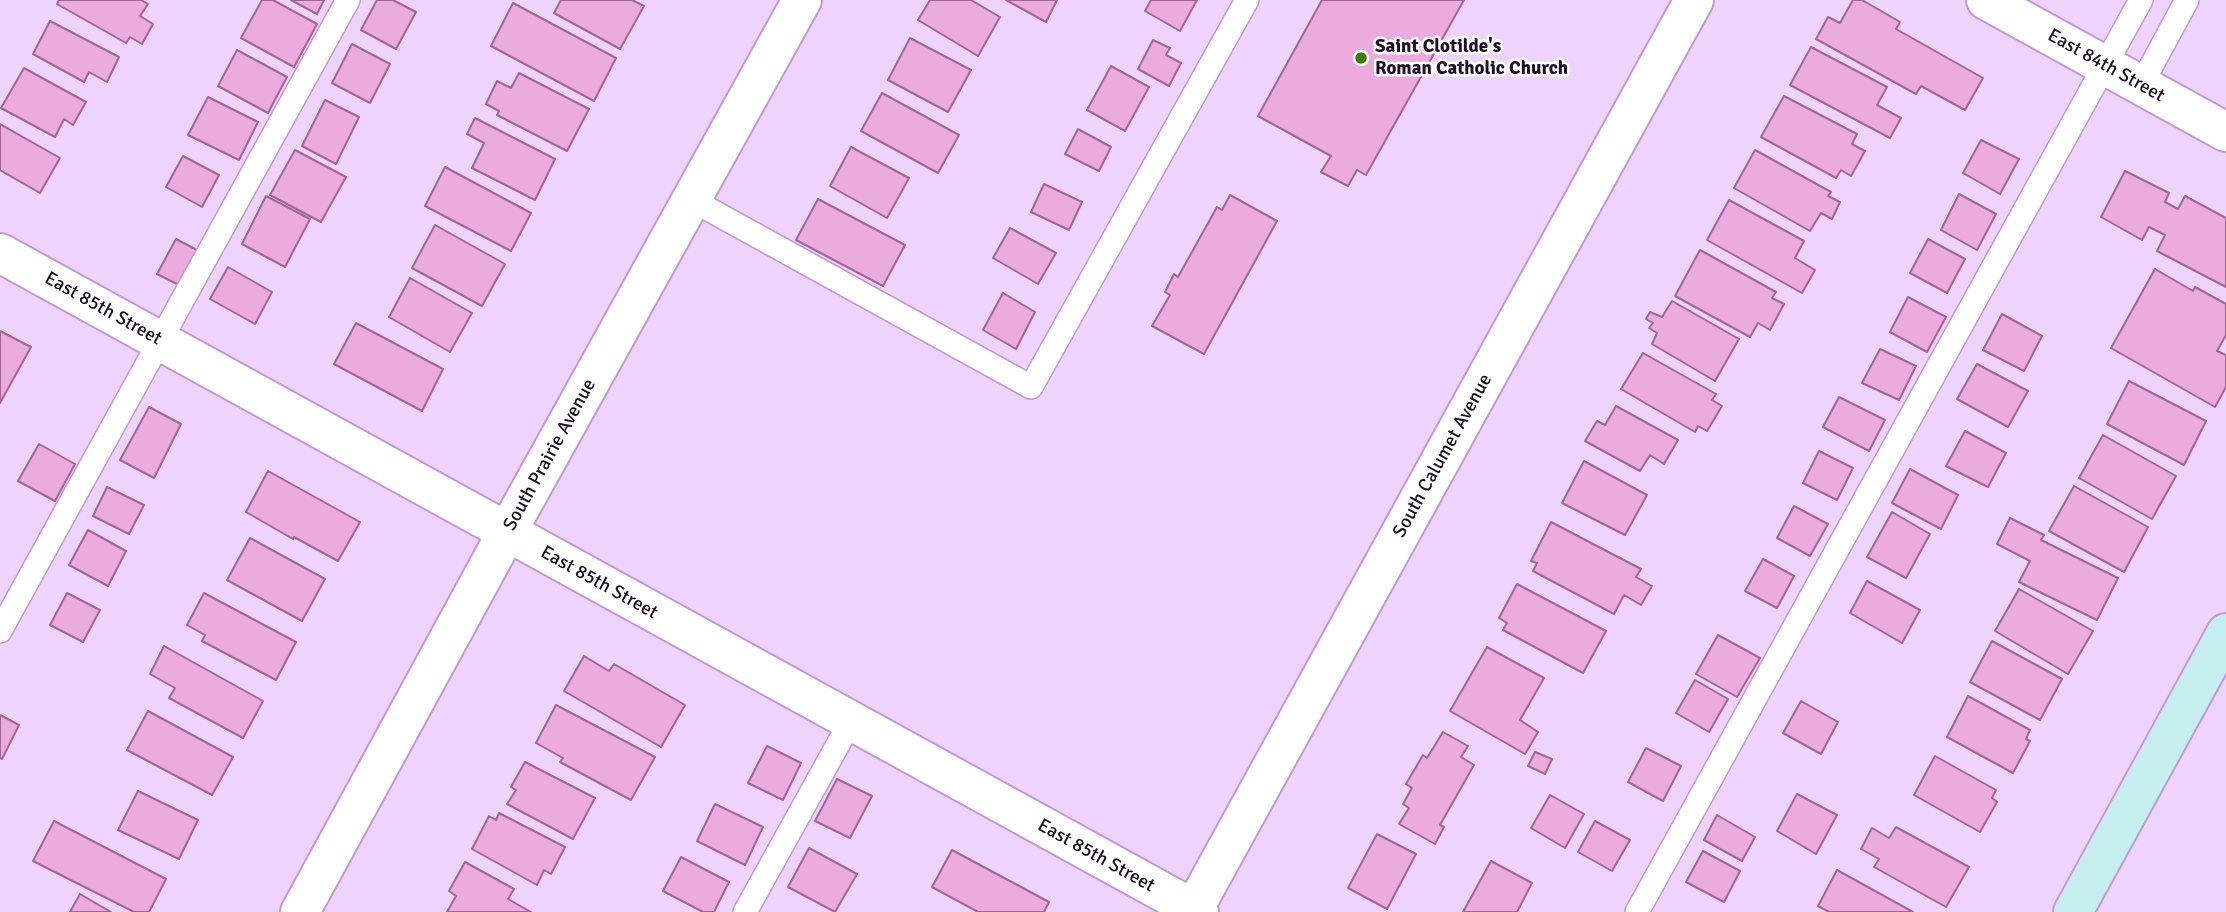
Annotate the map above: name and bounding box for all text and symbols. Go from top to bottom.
street label: East 84th Street [2043,24,2169,108]
place label: Saint Clotilde's Roman Catholic Church [1375,36,1568,80]
marker: Saint Clotilde's Roman Catholic Church [1353,50,1369,66]
street label: East 85th Street [40,267,166,351]
street label: South Calumet Avenue [1389,370,1497,542]
street label: South Prairie Avenue [499,375,601,535]
street label: East 85th Street [536,541,662,625]
street label: East 85th Street [1033,814,1159,898]

